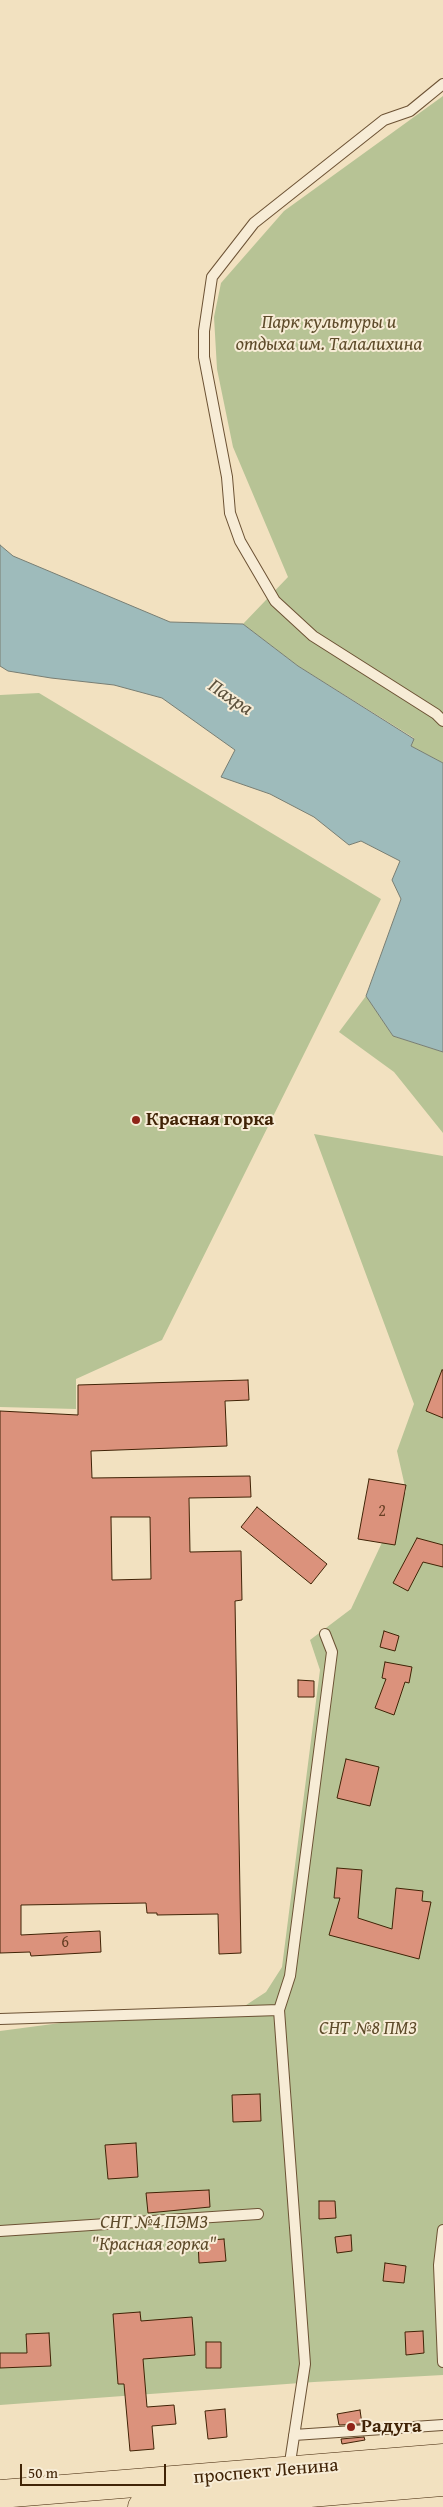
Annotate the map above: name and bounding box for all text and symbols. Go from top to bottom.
park label: Парк культуры и отдыха им. Талалихина [236,312,422,356]
water label: Пахра [203,674,257,722]
place label: Красная горка [146,1109,274,1131]
marker: Красная горка [130,1114,142,1126]
house number: 2 [378,1502,386,1522]
house number: 6 [61,1933,69,1953]
park label: СНТ №8 ПМЗ [319,2018,417,2040]
park label: СНТ №4 ПЭМЗ "Красная горка" [91,2212,217,2256]
place label: Радуга [361,2416,422,2438]
marker: Радуга [345,2421,357,2433]
scale bar [22,2454,169,2486]
street label: проспект Ленина [193,2454,339,2490]
text: 50 m [28,2462,58,2483]

